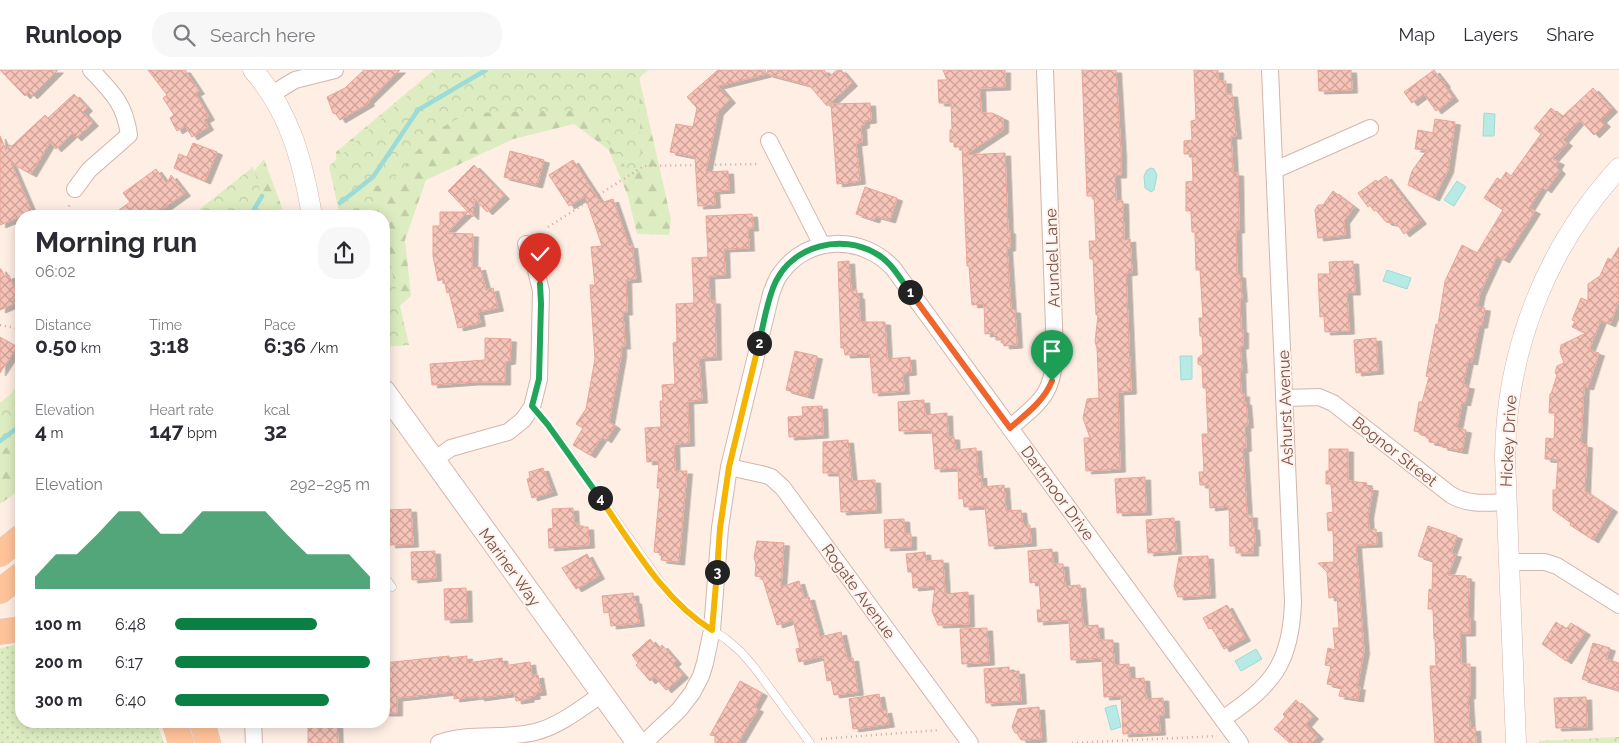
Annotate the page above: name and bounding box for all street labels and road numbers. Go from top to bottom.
street label: Arundel Lane [1041,208,1064,308]
street label: Ashurst Avenue [1274,350,1297,466]
street label: Hickey Drive [1497,395,1520,487]
street label: Bognor Street [1348,412,1441,491]
street label: Dartmoor Drive [1017,442,1098,544]
street label: Mariner Way [475,524,545,610]
street label: Rogate Avenue [818,540,899,642]

